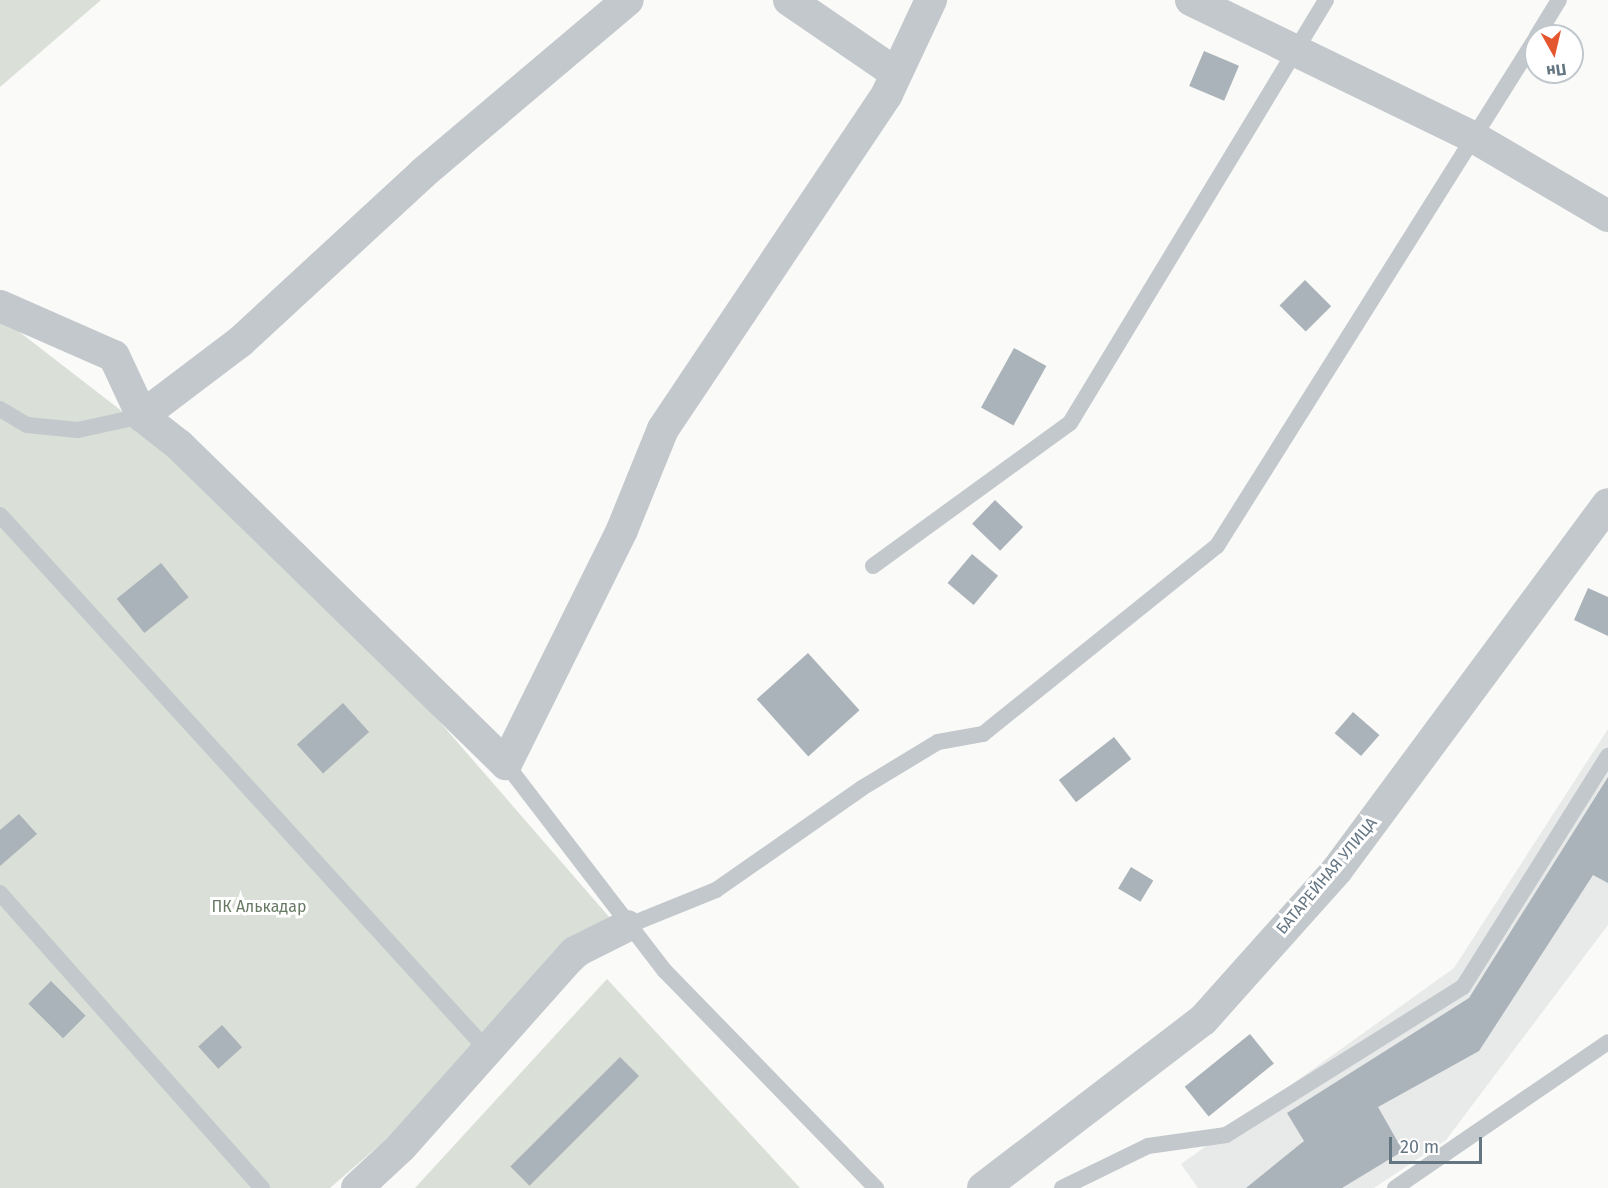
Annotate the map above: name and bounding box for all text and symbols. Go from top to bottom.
north arrow [1524,24,1584,84]
text: Пн [1545,60,1568,81]
street label: БАТАРЕЙНАЯ УЛИЦА [1273,814,1381,938]
park label: ПК Алькадар [211,897,307,917]
scale bar [1392,1125,1485,1163]
text: 20 m [1400,1136,1439,1158]

